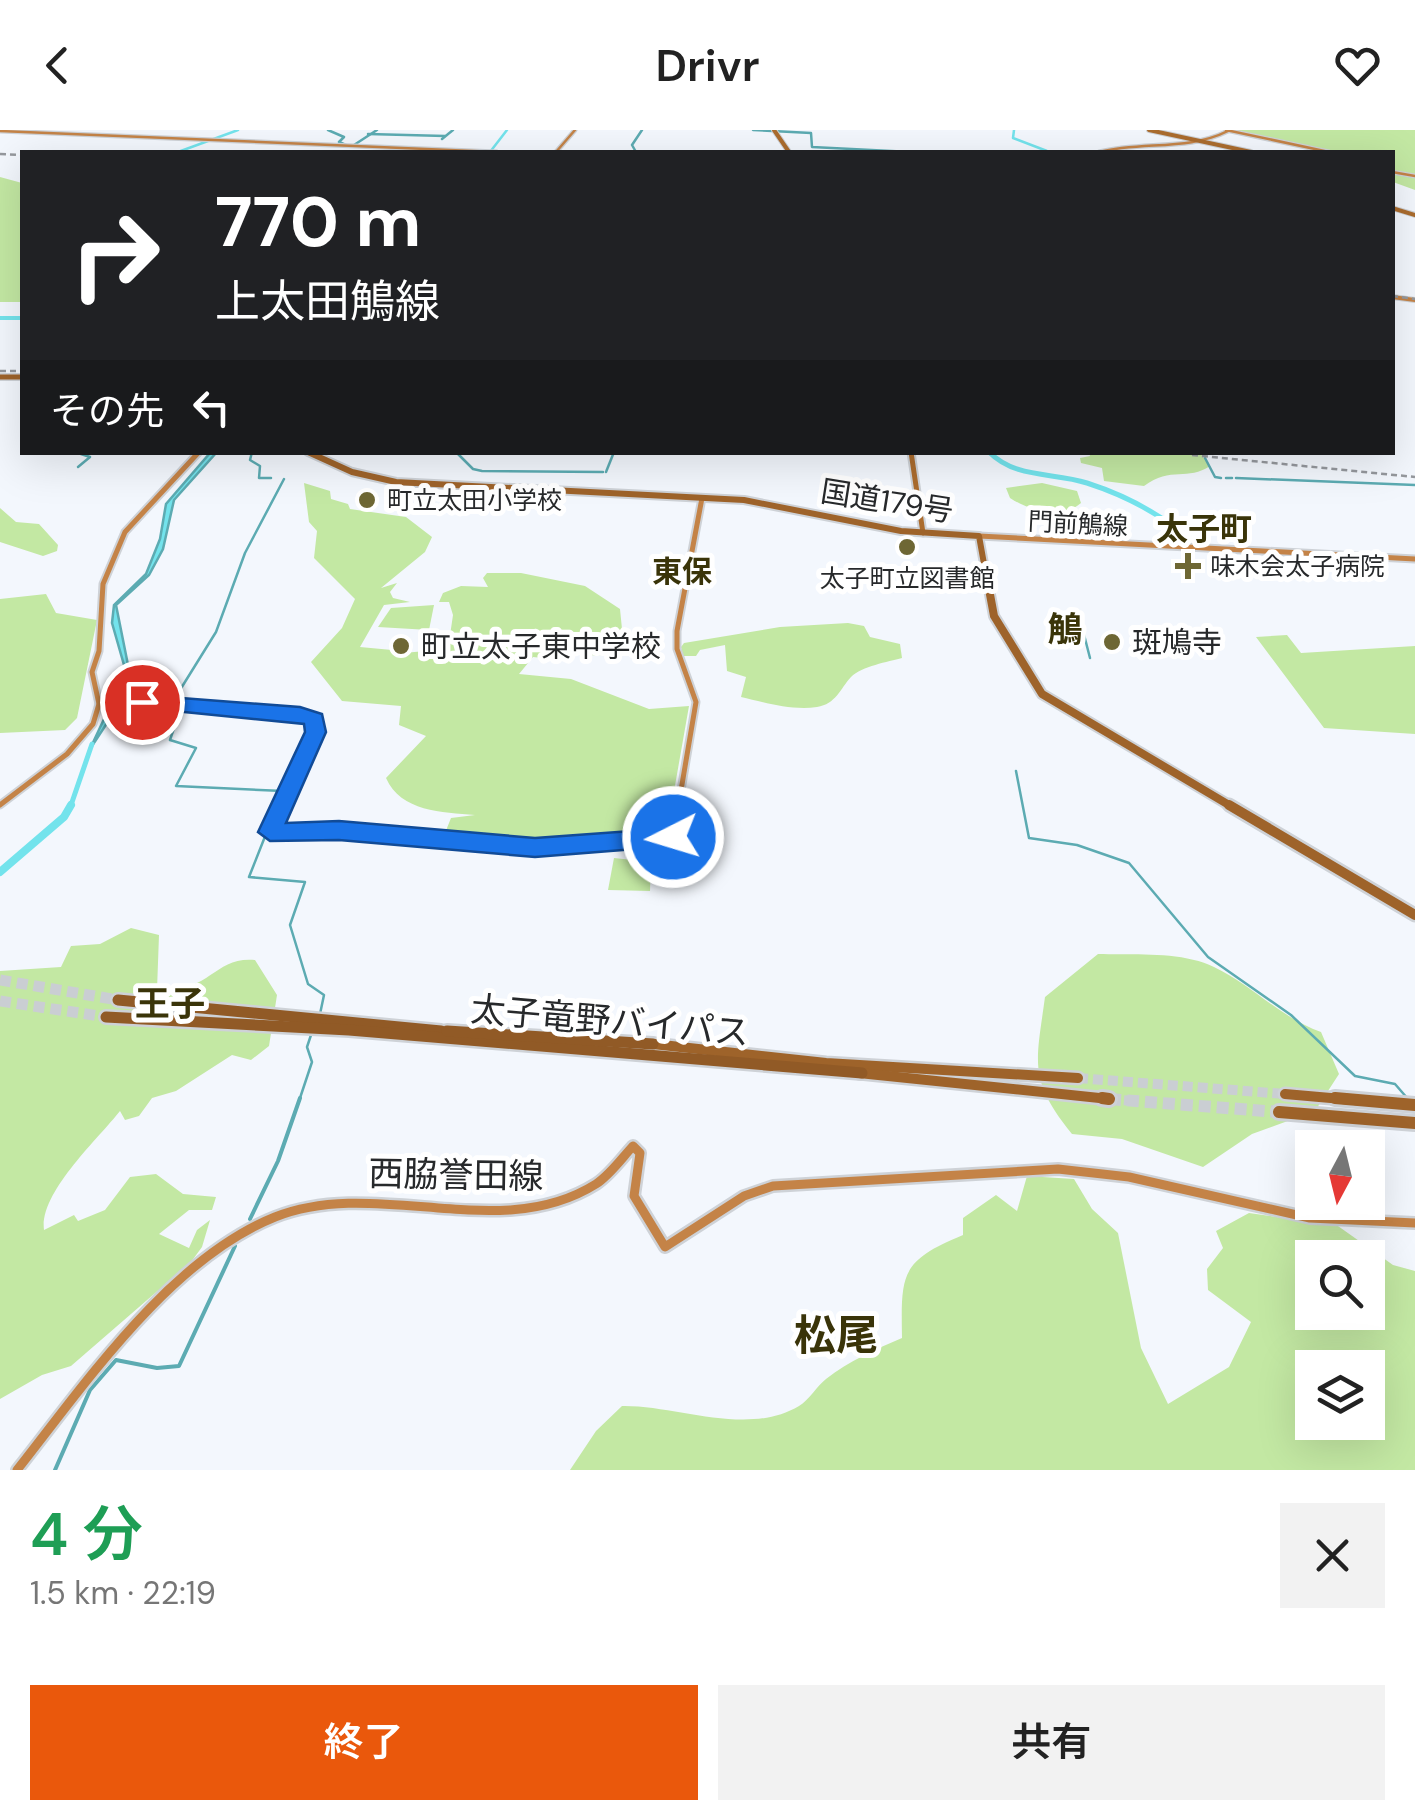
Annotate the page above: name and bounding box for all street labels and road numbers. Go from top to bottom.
street label: 国道179号 [818,471,956,531]
street label: 門前鵤線 [1027,505,1129,543]
street label: 太子竜野バイパス [469,986,751,1056]
street label: 西脇誉田線 [368,1150,544,1200]

